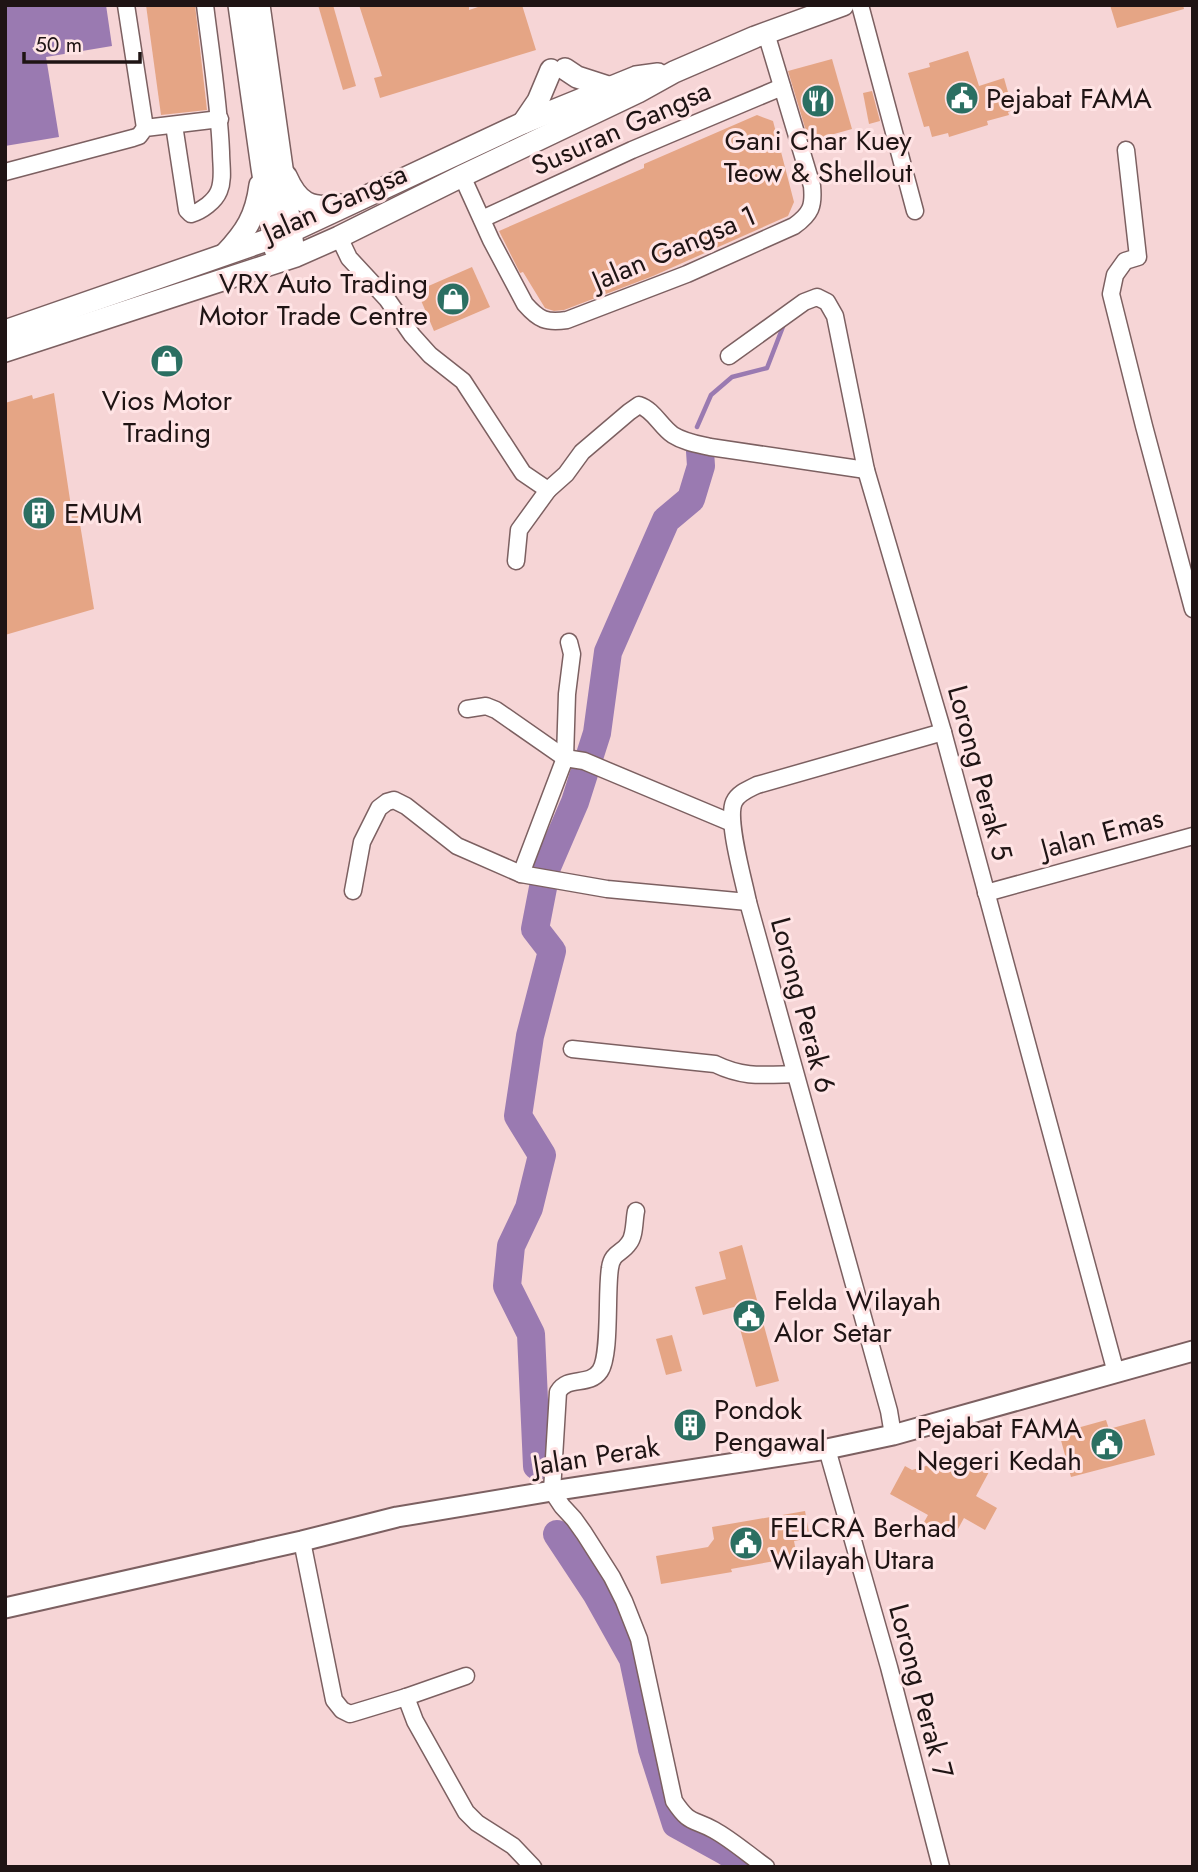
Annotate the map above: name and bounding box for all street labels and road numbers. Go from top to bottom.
street label: Susuran Gangsa [525,70,717,186]
street label: Jalan Gangsa [253,153,414,255]
street label: Jalan Gangsa 1 [582,195,762,303]
street label: Lorong Perak 5 [937,681,1023,865]
street label: Jalan Emas [1032,797,1168,870]
street label: Lorong Perak 6 [760,913,846,1097]
street label: Jalan Perak [526,1426,663,1487]
street label: Lorong Perak 7 [878,1599,964,1783]

